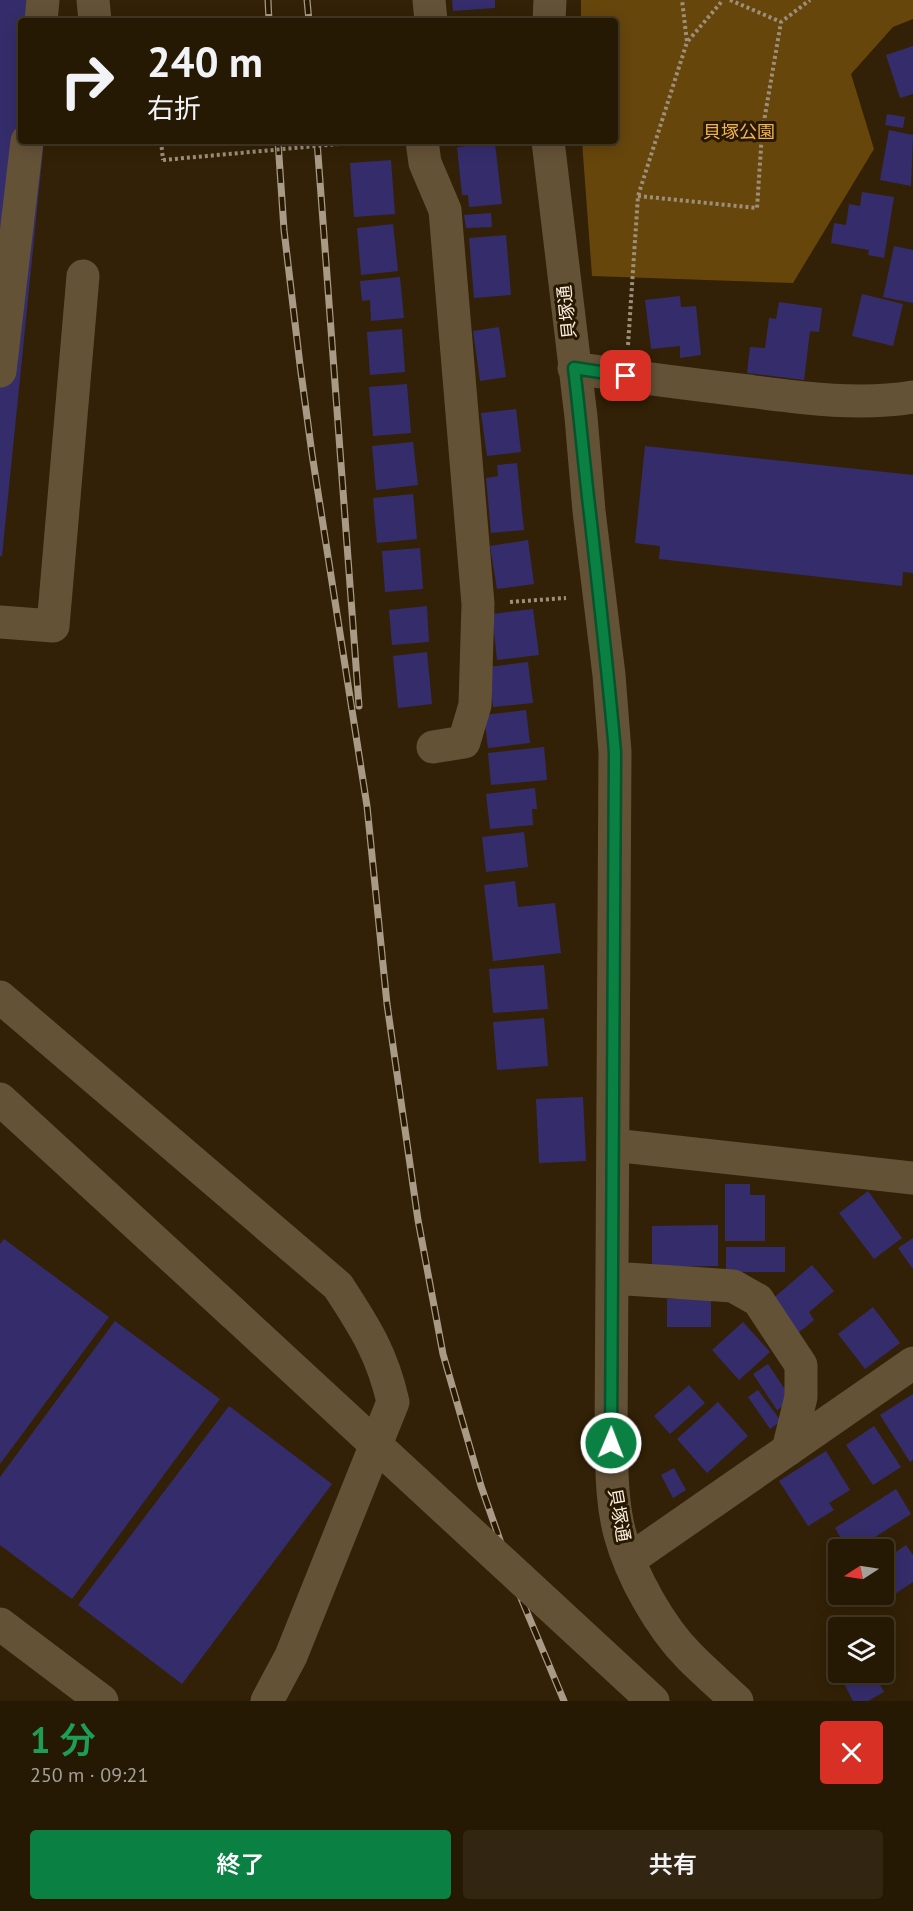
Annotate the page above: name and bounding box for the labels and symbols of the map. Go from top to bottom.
park label: 貝塚公園 [703,120,775,143]
street label: 貝塚通 [552,284,581,340]
pin [600,350,651,401]
position arrow [579,1411,643,1475]
street label: 貝塚通 [603,1486,636,1543]
north arrow [828,1539,894,1605]

